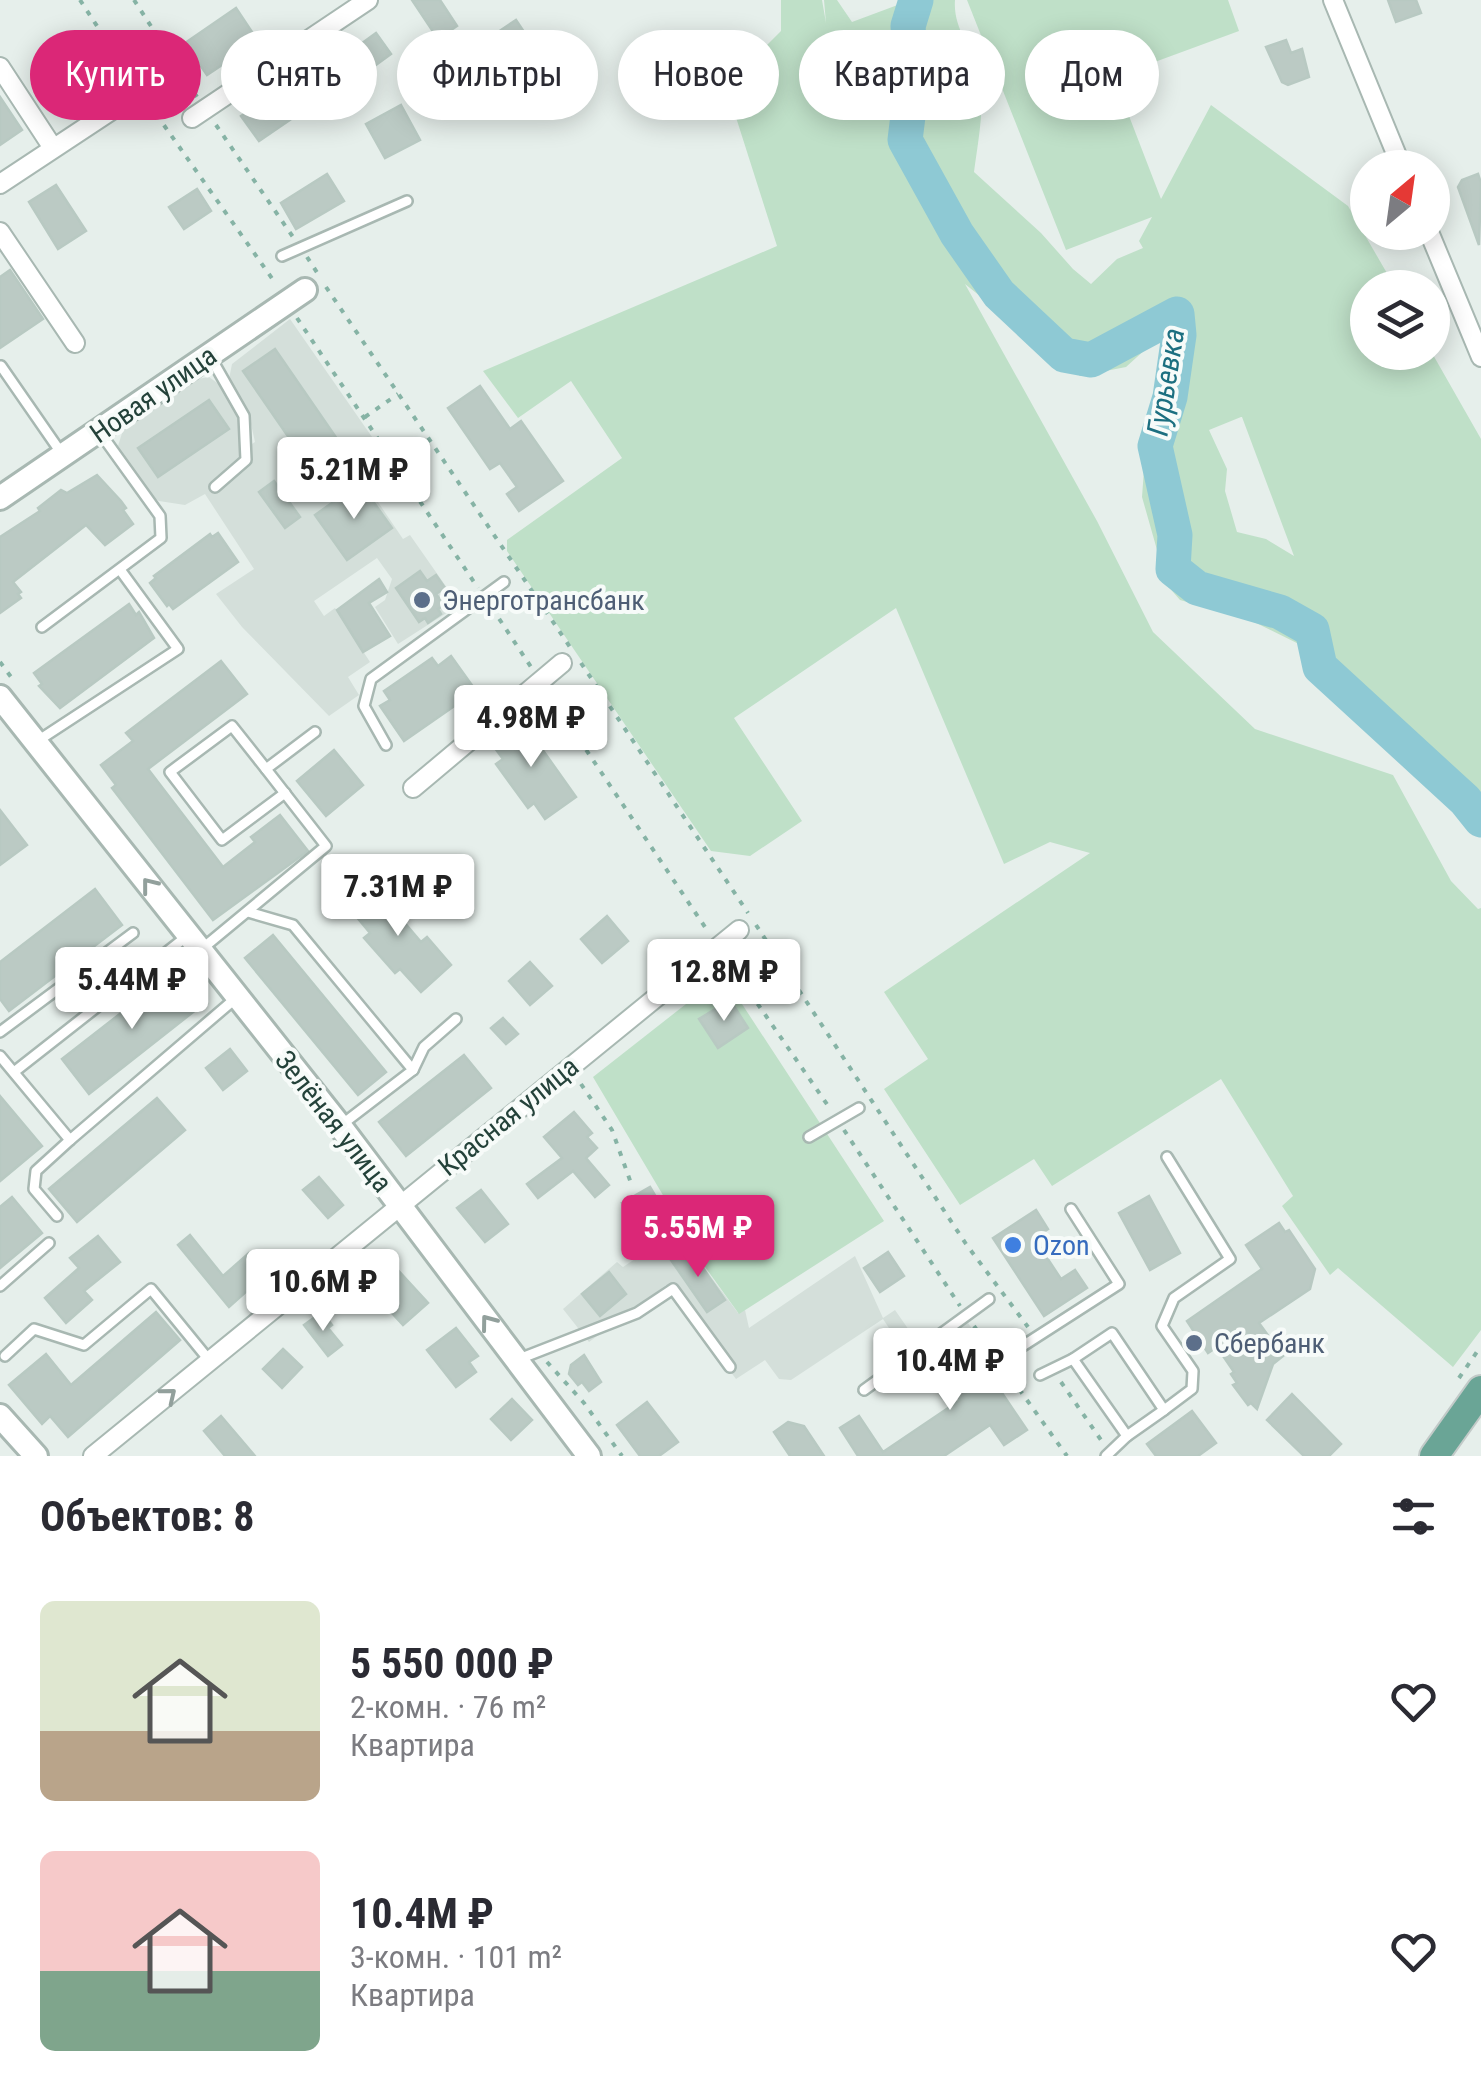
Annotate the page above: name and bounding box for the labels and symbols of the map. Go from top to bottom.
north arrow [1350,150,1450,250]
water label: Гурьевка [1140,325,1191,438]
street label: Новая улица [84,339,223,450]
pin: 5.21M ₽ [262,437,446,522]
place label: Энерготрансбанк [442,584,645,617]
marker: Энерготрансбанк [411,589,433,611]
pin: 4.98M ₽ [439,685,623,770]
pin: 7.31M ₽ [306,854,490,939]
one-way arrow [143,879,160,897]
pin: 12.8M ₽ [632,939,816,1024]
pin: 5.44M ₽ [40,947,224,1032]
street label: Зелёная улица [268,1044,399,1199]
street label: Красная улица [432,1050,585,1183]
pin: 5.55M ₽ [606,1195,790,1280]
place label: Ozon [1033,1229,1090,1262]
marker: Ozon [1002,1234,1024,1256]
pin: 10.6M ₽ [231,1249,415,1334]
one-way arrow [483,1315,500,1333]
place label: Сбербанк [1214,1327,1325,1360]
pin: 10.4M ₽ [858,1328,1042,1413]
marker: Сбербанк [1183,1332,1205,1354]
one-way arrow [158,1389,176,1407]

